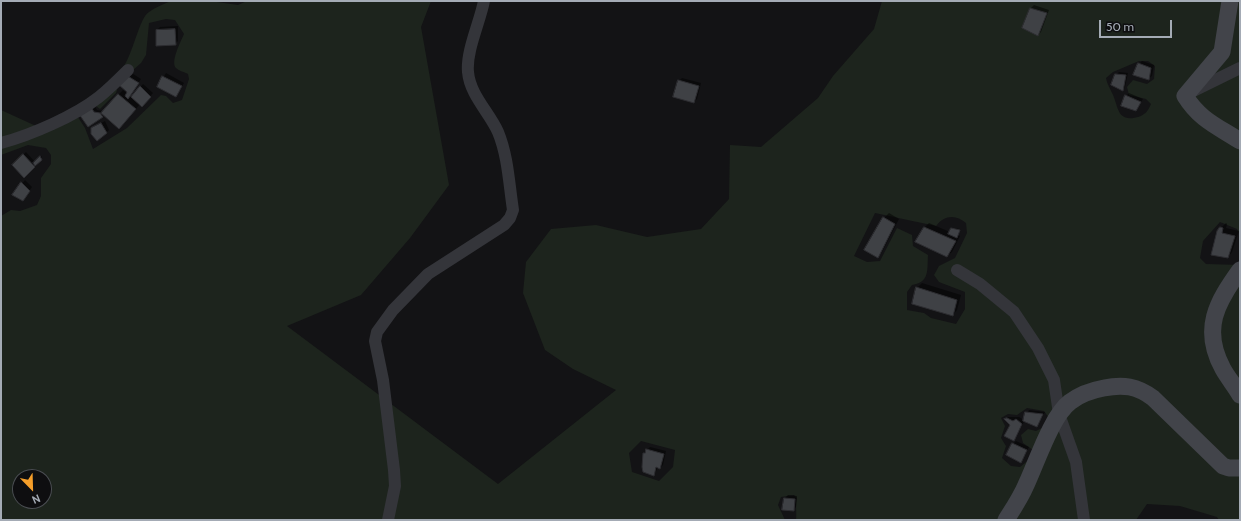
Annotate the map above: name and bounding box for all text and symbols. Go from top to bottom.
scale bar [1101,12,1174,38]
text: 50 m [1106,19,1134,34]
north arrow [12,469,52,509]
text: N [30,491,43,507]

